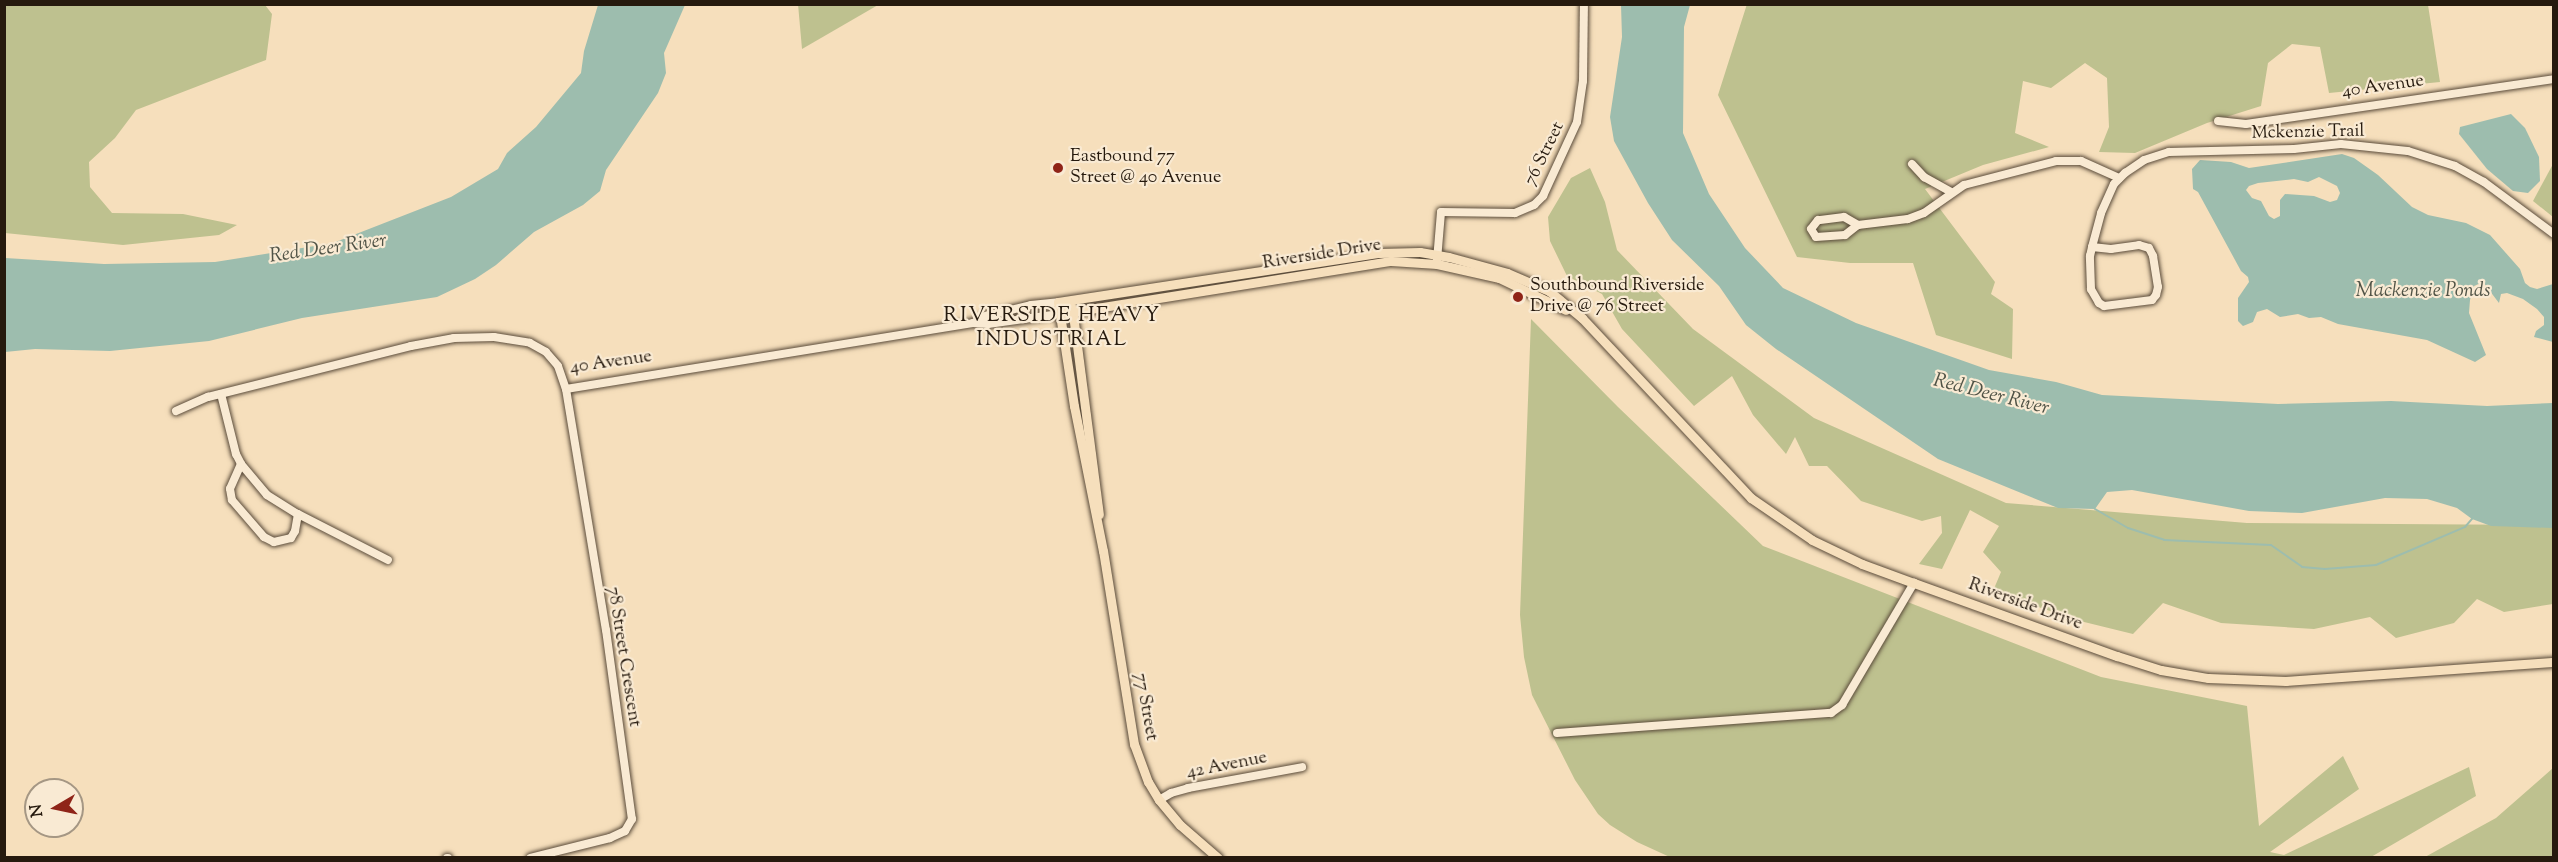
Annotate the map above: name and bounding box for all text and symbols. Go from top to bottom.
street label: 40 Avenue [2341,71,2425,103]
street label: 76 Street [1520,119,1570,189]
street label: Mckenzie Trail [2251,121,2365,145]
place label: Eastbound 77 Street @ 40 Avenue [1070,147,1221,190]
marker: Eastbound 77 Street @ 40 Avenue [1051,161,1065,175]
water label: Red Deer River [268,229,388,269]
street label: Riverside Drive [1261,235,1383,275]
place label: Southbound Riverside Drive @ 76 Street [1530,276,1704,318]
water label: Mackenzie Ponds [2356,279,2490,303]
marker: Southbound Riverside Drive @ 76 Street [1511,290,1525,304]
district label: RIVERSIDE HEAVY INDUSTRIAL [943,303,1161,353]
street label: 40 Avenue [569,347,653,379]
water label: Red Deer River [1931,369,2051,421]
street label: Riverside Drive [1965,574,2085,636]
street label: 78 Street Crescent [601,585,645,729]
street label: 77 Street [1128,671,1162,743]
street label: 42 Avenue [1185,748,1269,784]
north arrow [24,778,84,838]
text: N [25,802,50,819]

